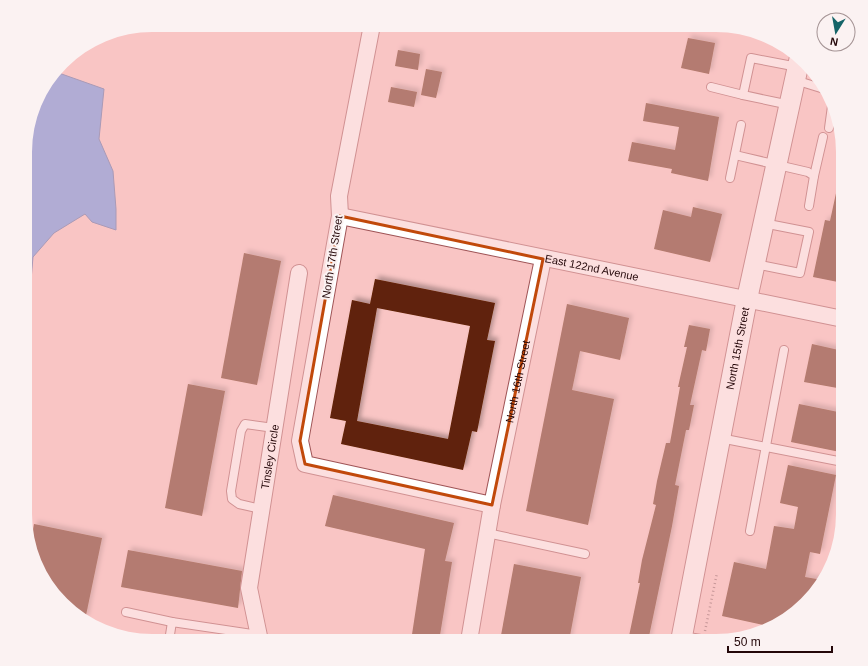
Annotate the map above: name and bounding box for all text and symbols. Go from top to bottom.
north arrow [816,12,856,52]
text: N [829,35,839,48]
street label: North 17th Street [320,215,344,299]
street label: East 122nd Avenue [544,252,640,283]
street label: North 15th Street [724,306,751,391]
street label: North 16th Street [503,339,532,424]
street label: Tinsley Circle [259,423,281,490]
scale bar [728,628,832,654]
text: 50 m [734,635,761,649]

